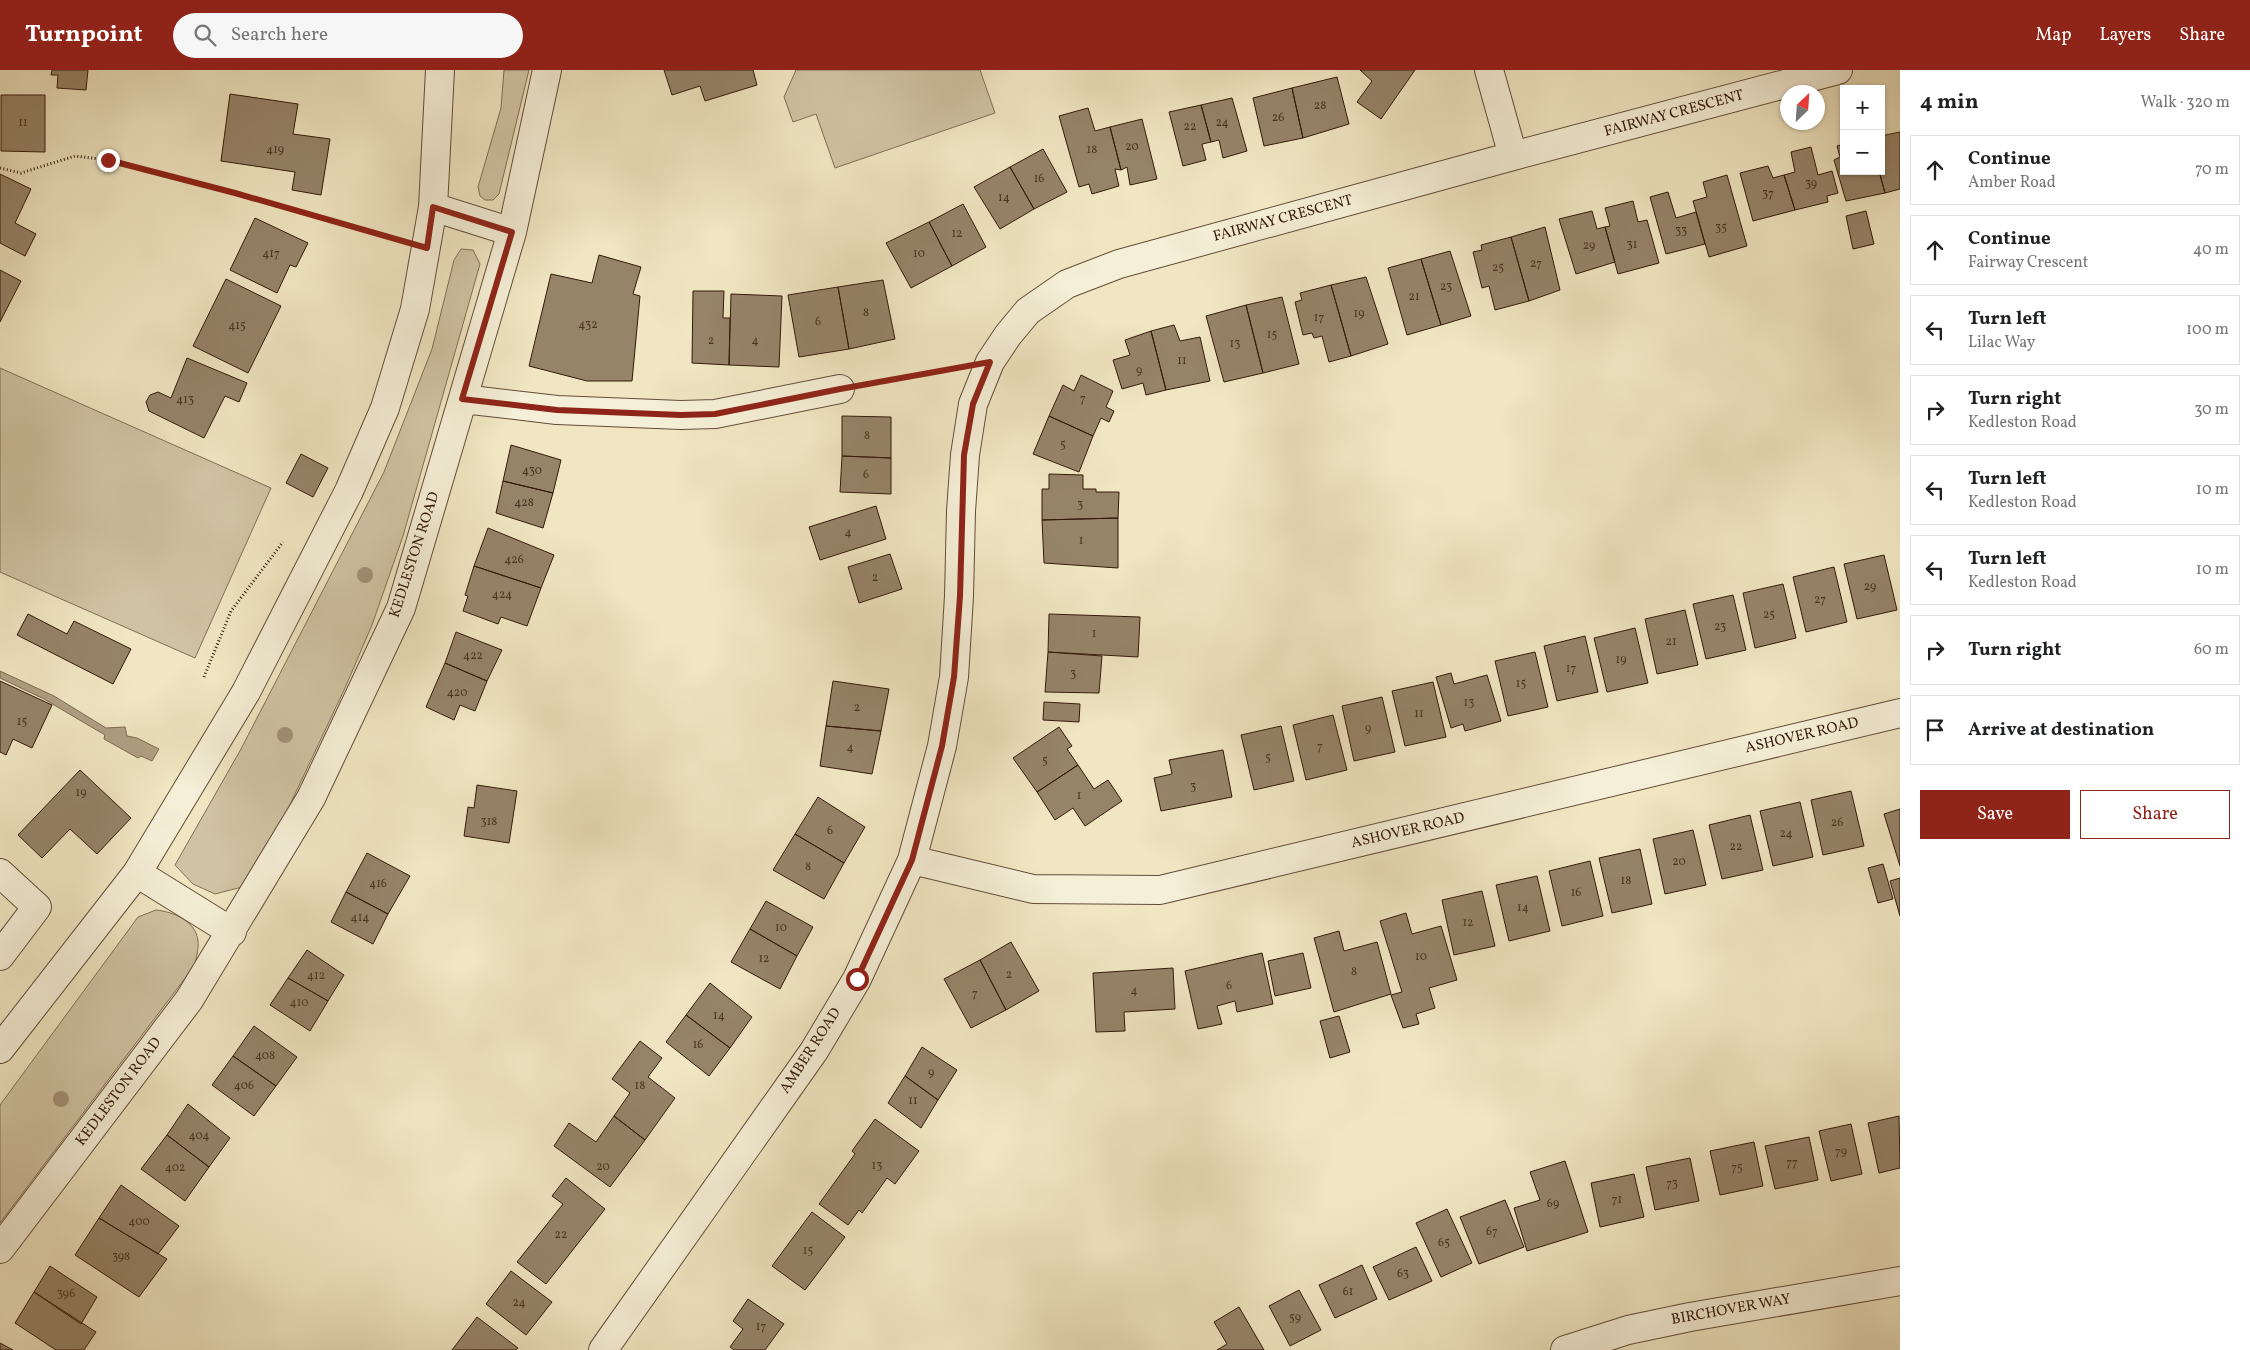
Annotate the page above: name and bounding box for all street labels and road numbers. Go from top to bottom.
street label: FAIRWAY CRESCENT [1602,85,1746,143]
street label: FAIRWAY CRESCENT [1211,190,1355,248]
street label: KEDLESTON ROAD [385,489,445,621]
street label: ASHOVER ROAD [1743,713,1861,759]
street label: ASHOVER ROAD [1349,808,1467,854]
street label: AMBER ROAD [775,1004,847,1098]
street label: KEDLESTON ROAD [71,1033,167,1151]
street label: BIRCHOVER WAY [1670,1289,1793,1331]

